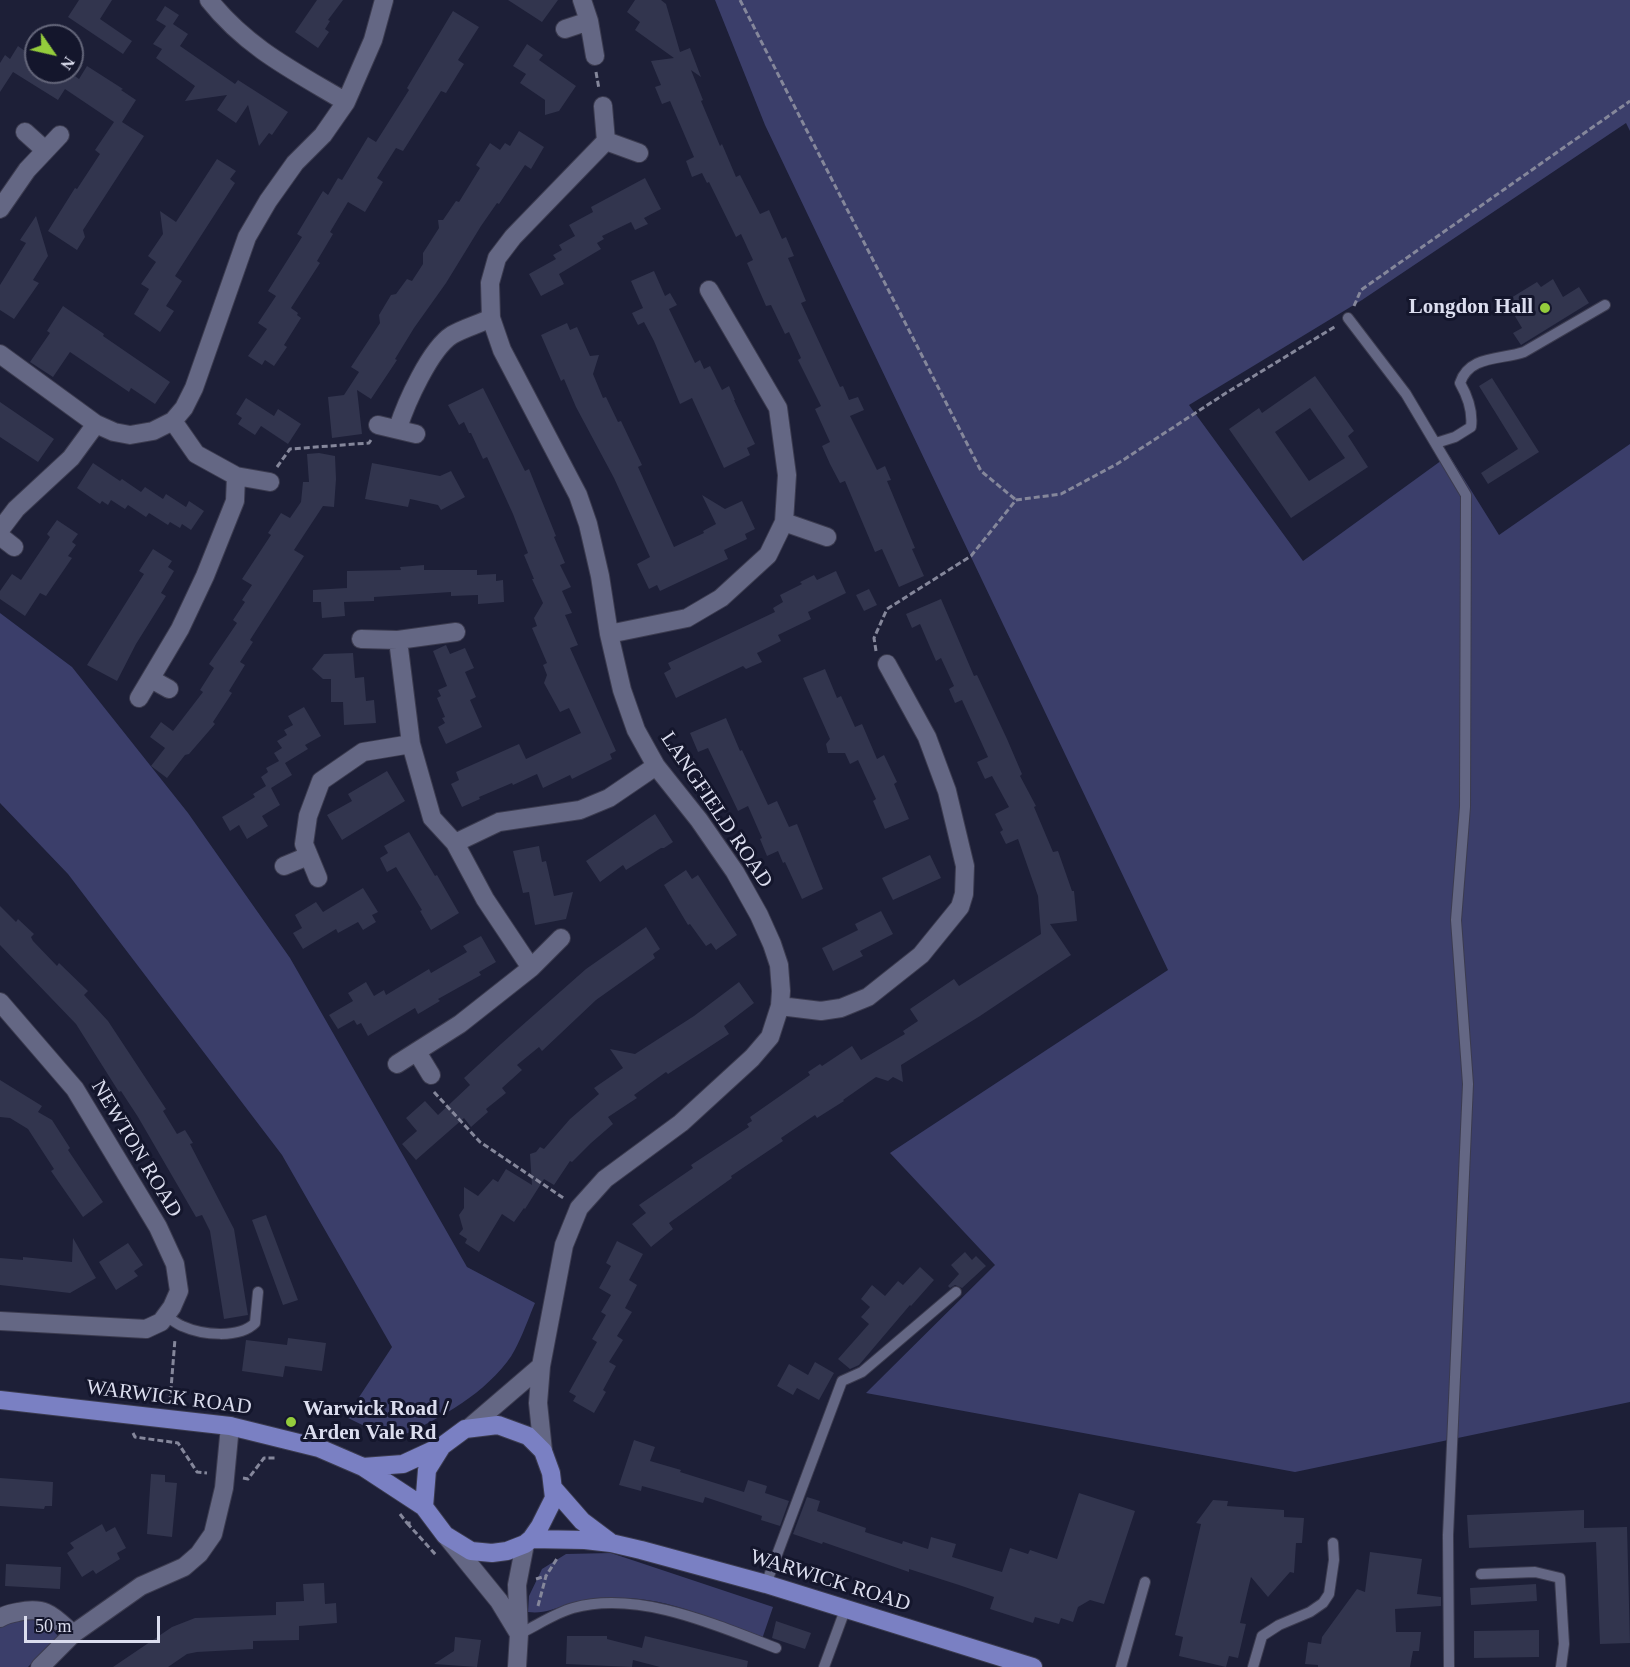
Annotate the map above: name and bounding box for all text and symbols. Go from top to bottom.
north arrow [24,24,84,84]
text: N [57,54,78,73]
place label: Longdon Hall [1409,295,1533,321]
marker: Longdon Hall [1538,301,1552,315]
street label: LANGFIELD ROAD [655,727,777,893]
street label: NEWTON ROAD [85,1076,187,1222]
street label: WARWICK ROAD [85,1375,253,1421]
place label: Warwick Road / Arden Vale Rd [303,1397,449,1447]
marker: Warwick Road / Arden Vale Rd [284,1415,298,1429]
street label: WARWICK ROAD [747,1545,913,1617]
scale bar [27,1604,164,1642]
text: 50 m [35,1616,72,1636]

